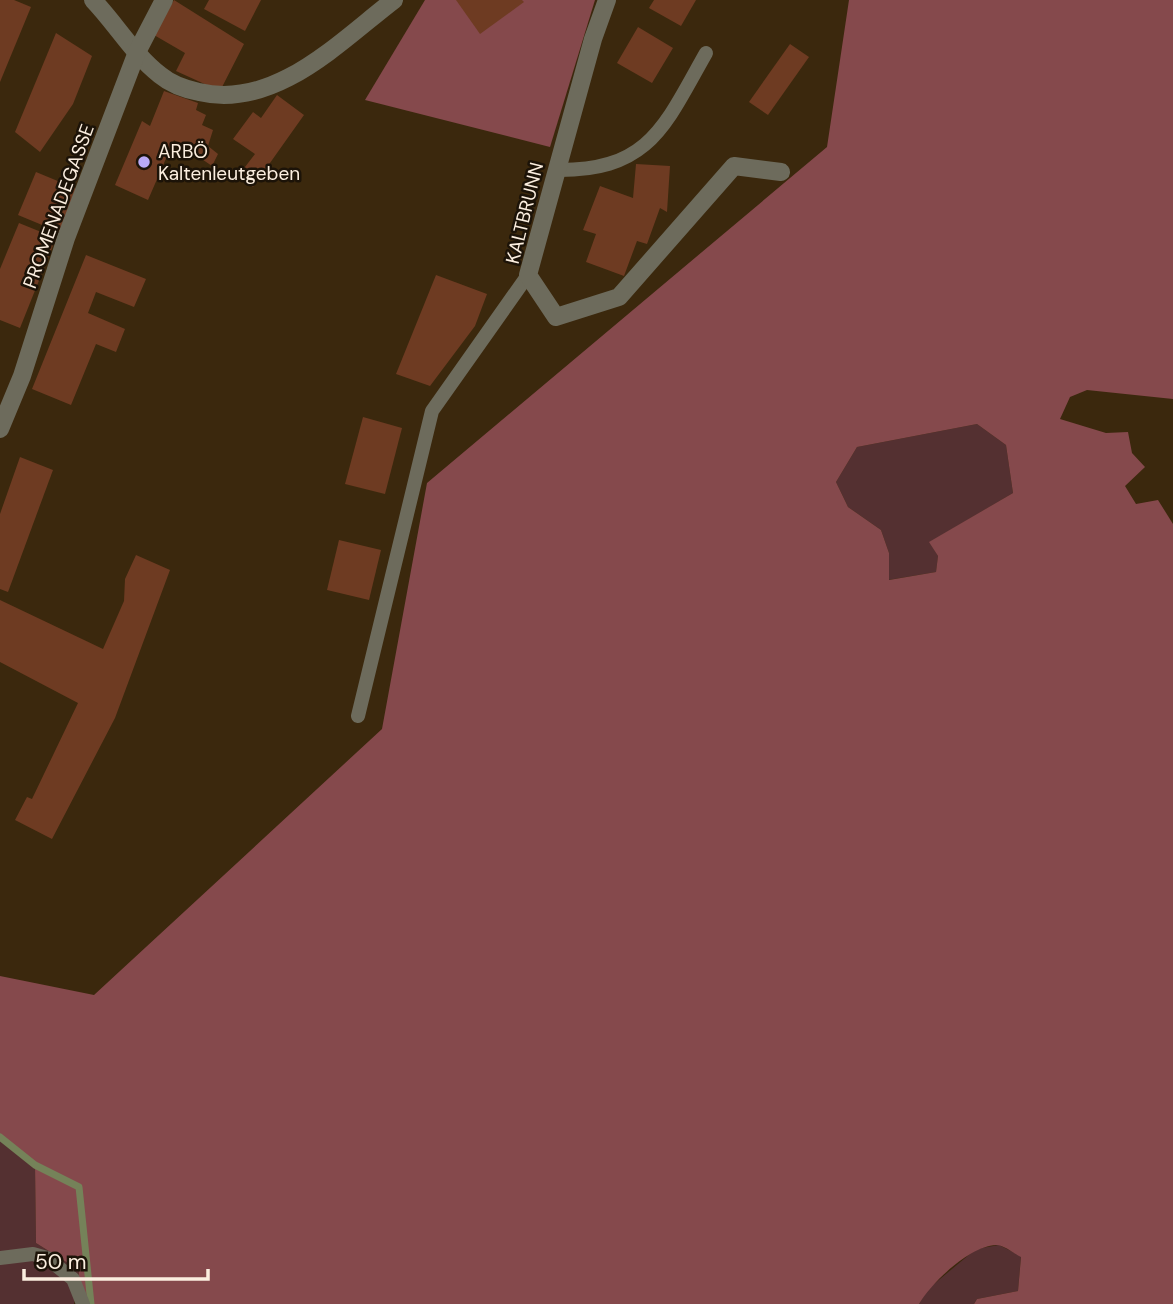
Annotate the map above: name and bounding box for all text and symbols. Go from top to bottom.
street label: PROMENADEGASSE [17,121,100,292]
place label: ARBÖ Kaltenleutgeben [158,139,300,186]
marker: ARBÖ Kaltenleutgeben [136,154,152,170]
street label: KALTBRUNN [500,160,549,266]
scale bar [24,1238,208,1282]
text: 50 m [35,1248,86,1276]

